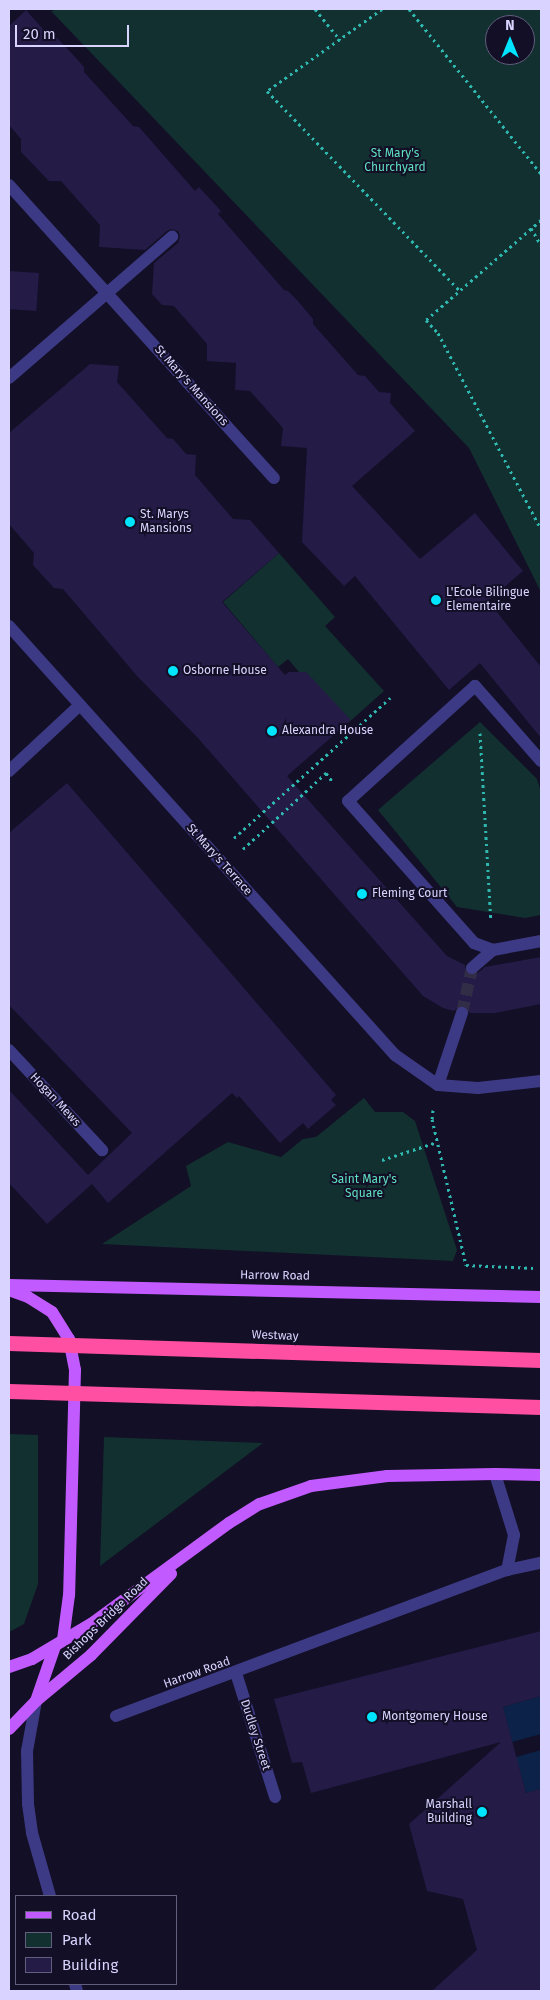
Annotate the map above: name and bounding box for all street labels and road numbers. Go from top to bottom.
street label: St Mary's Mansions [151,343,231,429]
street label: St Mary's Terrace [183,821,255,899]
street label: Hogan Mews [27,1070,83,1130]
street label: Harrow Road [240,1268,310,1284]
street label: Westway [251,1328,299,1344]
street label: Bishops Bridge Road [61,1575,151,1663]
street label: Harrow Road [162,1654,232,1692]
street label: Dudley Street [237,1698,273,1772]

